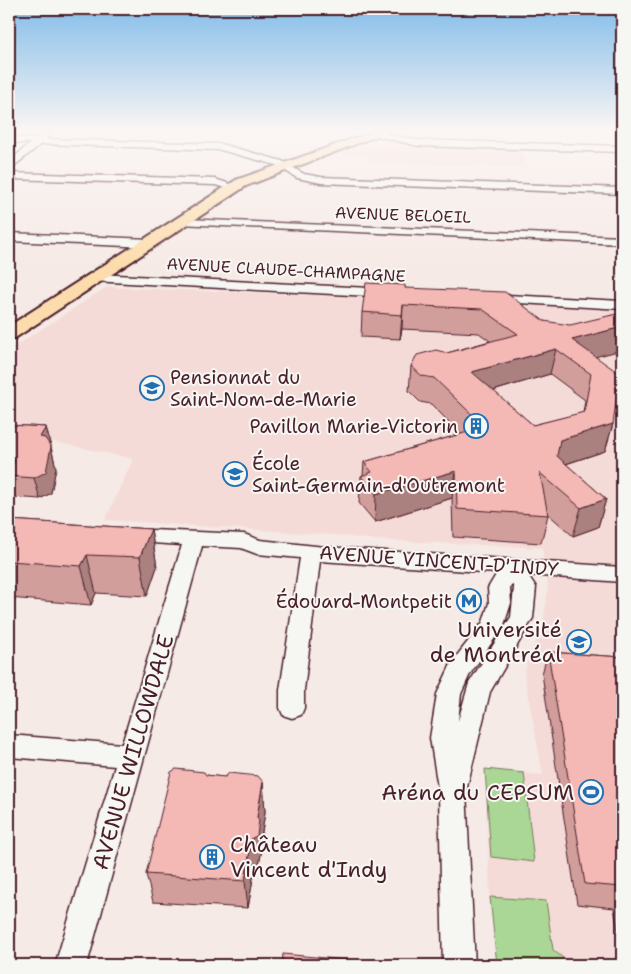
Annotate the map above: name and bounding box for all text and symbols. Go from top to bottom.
street label: AVENUE BELOEIL [335,202,472,228]
street label: AVENUE CLAUDE-CHAMPAGNE [166,253,406,287]
place label: Pensionnat du Saint-Nom-de-Marie [170,365,357,412]
school or university icon: Pensionnat du Saint-Nom-de-Marie [139,375,165,401]
building icon: Pavillon Marie-Victorin [463,413,489,439]
place label: Pavillon Marie-Victorin [249,414,458,439]
place label: École Saint-Germain-d'Outremont [252,450,505,498]
school or university icon: École Saint-Germain-d'Outremont [222,461,248,487]
street label: AVENUE VINCENT-D'INDY [318,540,560,582]
place label: Édouard-Montpetit [276,588,452,614]
metro station icon: Édouard-Montpetit [456,588,482,614]
place label: Université de Montréal [430,615,562,669]
school or university icon: Université de Montréal [566,629,592,655]
street label: AVENUE WILLOWDALE [85,631,181,873]
place label: Aréna du CEPSUM [381,778,574,807]
sports icon: Aréna du CEPSUM [578,779,604,805]
place label: Château Vincent d'Indy [230,830,387,884]
building icon: Château Vincent d'Indy [199,844,225,870]

